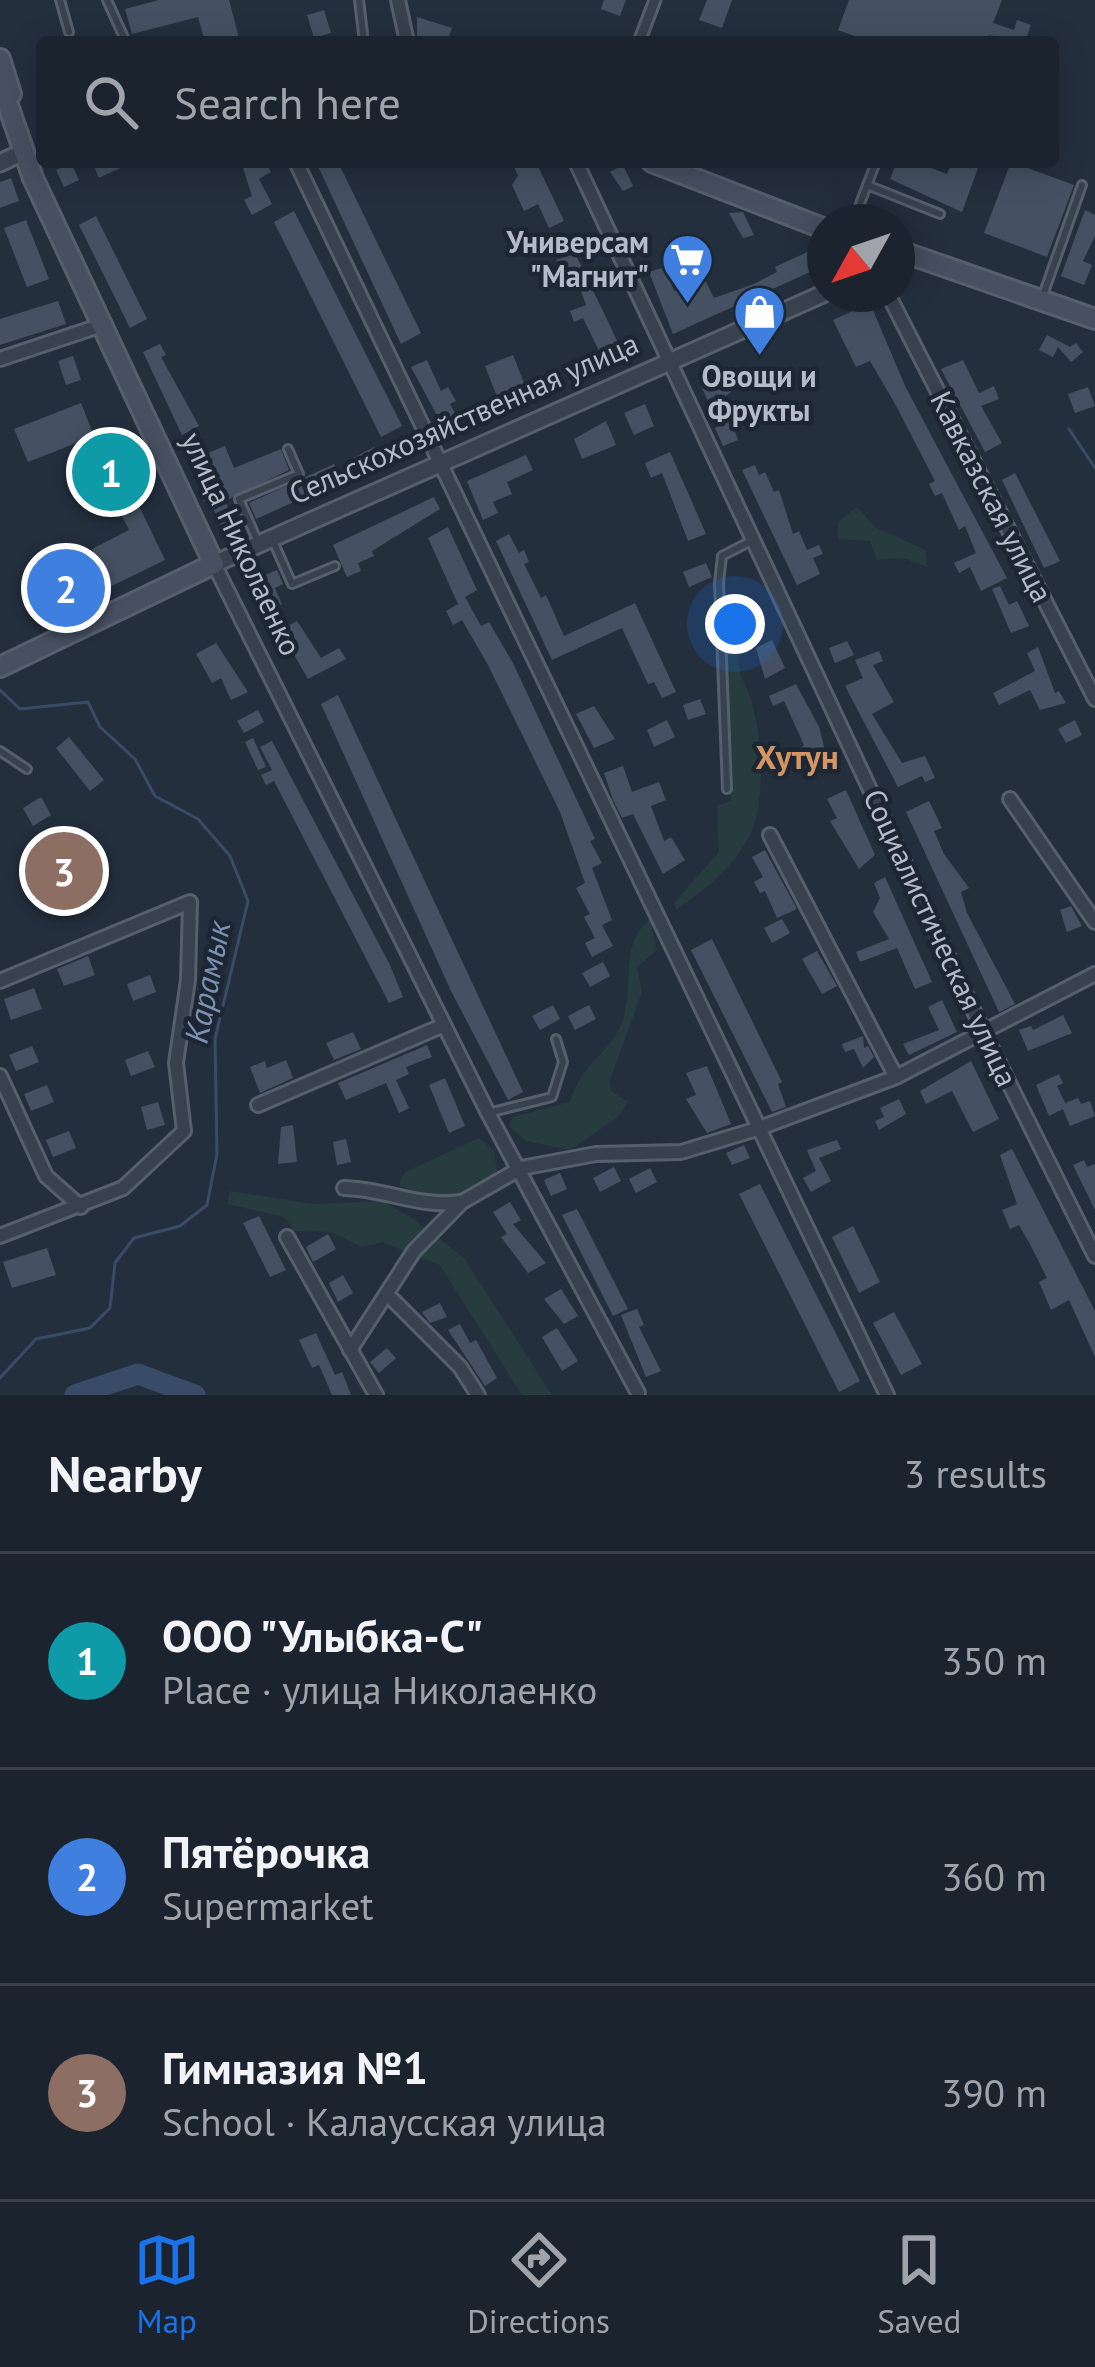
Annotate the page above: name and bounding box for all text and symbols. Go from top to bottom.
search box [36,36,1059,168]
icon: search [78,69,144,135]
text: Search here [174,73,401,131]
north arrow [807,204,915,312]
place label: Универсам "Магнит" [505,222,649,295]
supermarket icon: Универсам "Магнит" [660,232,716,306]
shop icon: Овощи и Фрукты [731,284,787,358]
street label: Сельскохозяйственная улица [283,323,644,512]
place label: Овощи и Фрукты [701,356,817,429]
street label: Кавказская улица [922,384,1062,609]
street label: улица Николаенко [173,425,311,661]
pin: 1 [72,427,150,517]
pin: 2 [27,543,105,633]
your location [705,594,765,654]
district label: Хутун [755,735,839,778]
street label: Социалистическая улица [855,782,1027,1092]
pin: 3 [25,826,103,916]
water label: Карамык [174,916,240,1047]
text: Nearby [48,1440,202,1506]
text: 3 results [904,1448,1047,1499]
text: ООО "Улыбка-С" [162,1606,483,1664]
text: 1 [76,1635,98,1686]
text: 350 m [941,1635,1047,1686]
text: Place · улица Николаенко [162,1664,597,1715]
text: Пятёрочка [162,1822,370,1880]
text: 2 [76,1851,98,1902]
text: 360 m [941,1851,1047,1902]
text: Supermarket [162,1880,373,1931]
text: Гимназия №1 [162,2038,428,2096]
text: 3 [76,2067,98,2118]
text: 390 m [941,2067,1047,2118]
text: School · Калаусская улица [162,2096,607,2147]
tab: Map [134,2227,200,2342]
tab: Directions [467,2227,610,2342]
tab: Saved [877,2227,961,2342]

